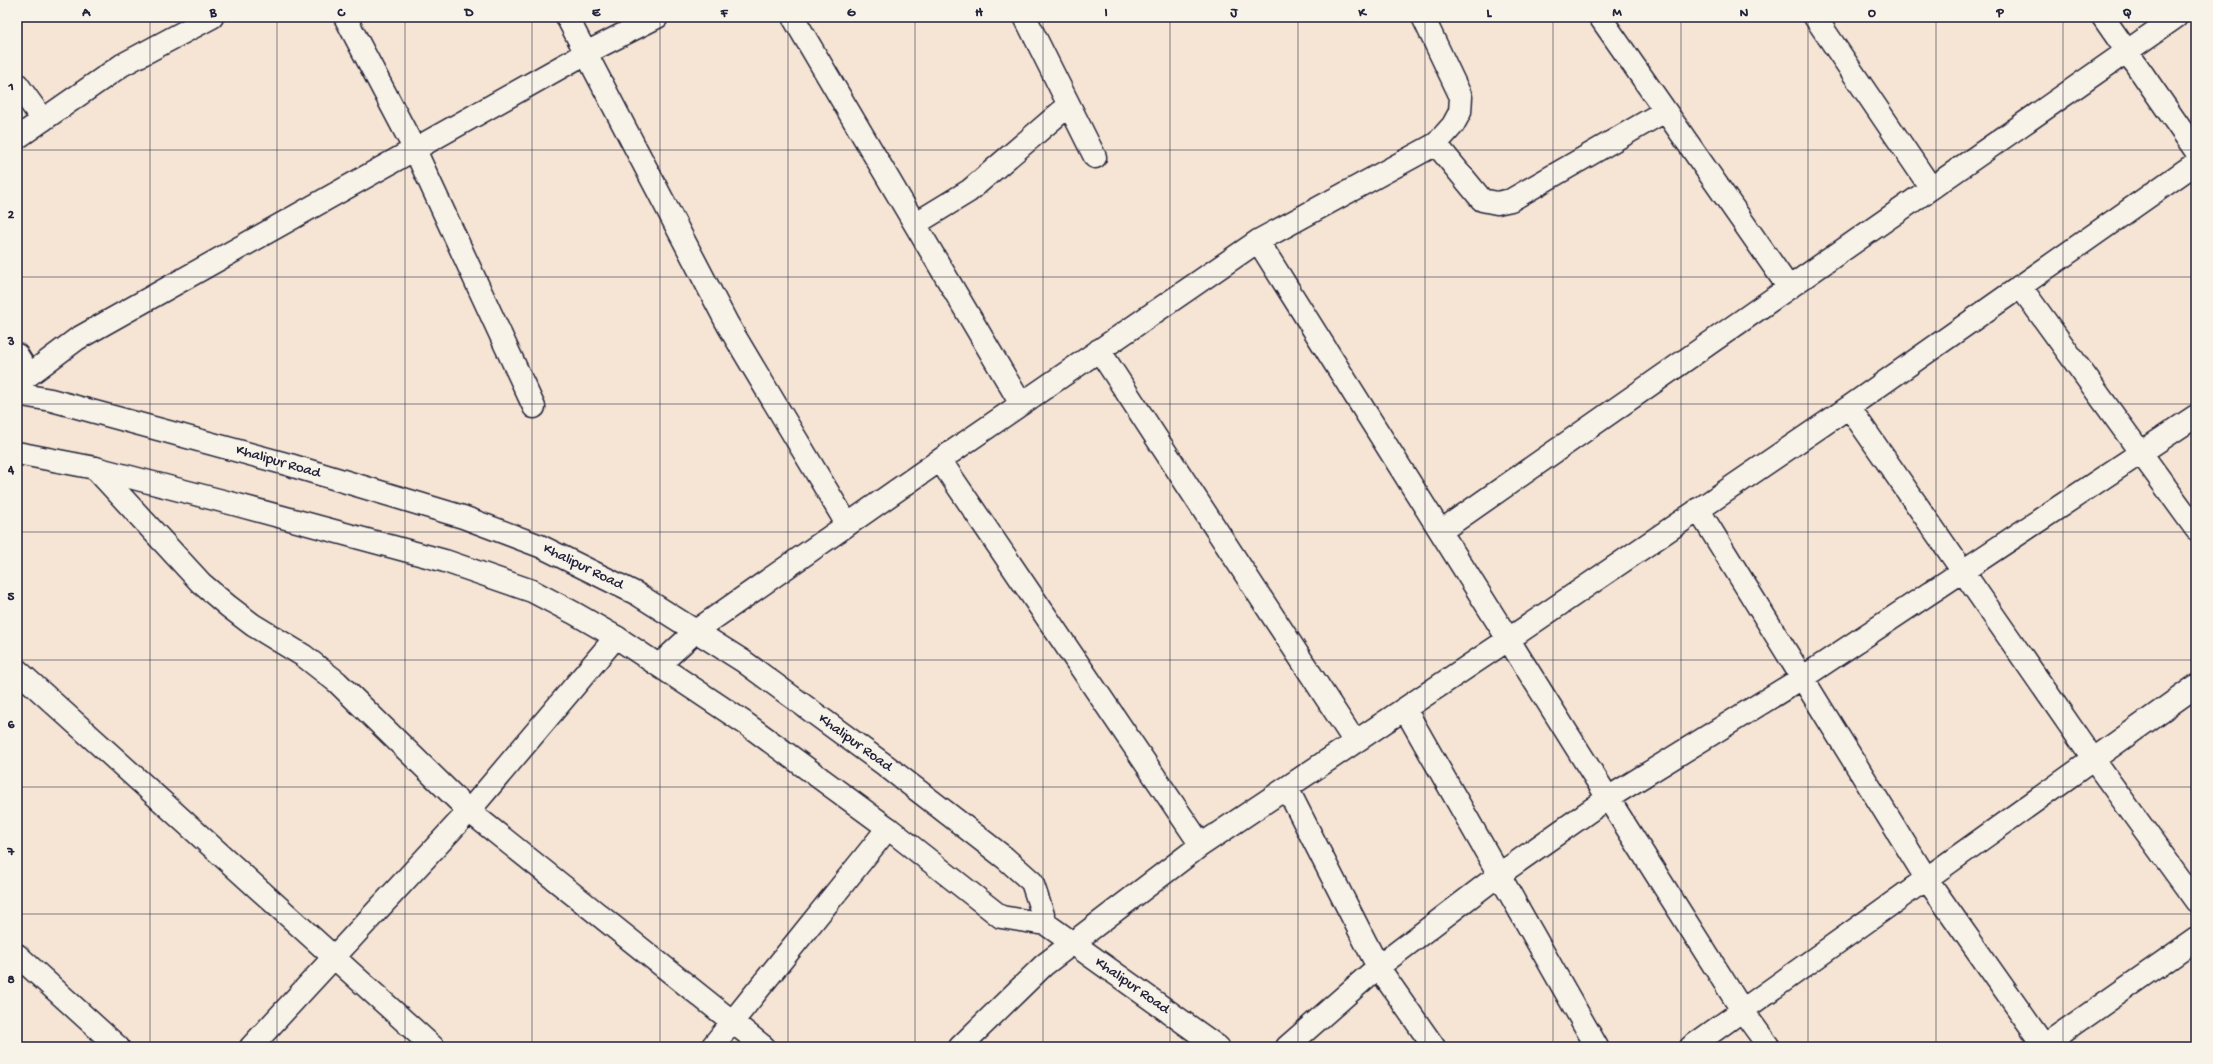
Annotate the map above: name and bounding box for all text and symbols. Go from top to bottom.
text: A [81,6,91,21]
text: B [209,6,218,21]
text: C [336,6,346,21]
text: D [464,6,474,21]
text: E [592,6,601,21]
text: F [720,6,729,21]
text: G [847,6,856,21]
text: H [975,6,983,21]
text: I [1104,6,1108,21]
text: J [1230,6,1239,21]
text: K [1357,6,1367,21]
text: L [1487,6,1493,21]
text: M [1612,6,1622,21]
text: N [1740,6,1749,21]
text: O [1868,6,1876,21]
text: P [1995,6,2004,21]
text: Q [2123,6,2132,21]
text: 1 [7,80,14,95]
text: 2 [8,208,15,223]
text: 3 [7,335,15,350]
street label: Khalipur Road [234,441,324,483]
text: 4 [7,463,15,478]
street label: Khalipur Road [540,540,627,595]
text: 5 [8,590,15,605]
street label: Khalipur Road [814,710,897,777]
text: 6 [8,718,15,733]
text: 7 [7,845,16,860]
street label: Khalipur Road [1091,954,1174,1019]
text: 8 [7,973,15,988]

